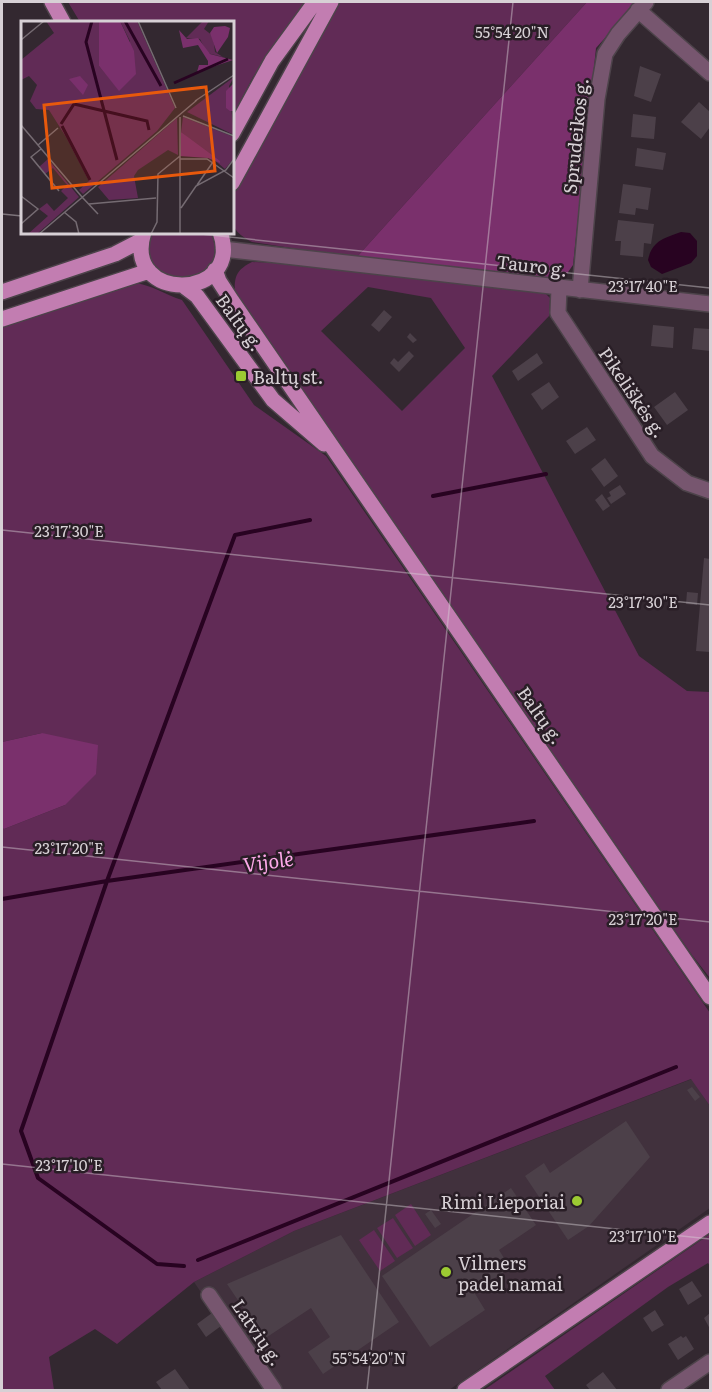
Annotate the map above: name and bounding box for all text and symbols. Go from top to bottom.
text: 55°54'20"N [475,20,549,43]
inset map [21,21,234,234]
street label: Sprudeikos g. [555,77,595,195]
street label: Tauro g. [495,247,569,283]
text: 23°17'40"E [608,274,678,297]
street label: Baltų g. [210,288,270,356]
street label: Pikeliškės g. [593,341,673,443]
place label: Baltų st. [253,363,323,390]
marker: Baltų st. [234,369,248,383]
text: 23°17'30"E [34,519,104,542]
text: 23°17'30"E [608,590,678,613]
street label: Baltų g. [511,681,571,749]
text: 23°17'20"E [34,836,104,859]
water label: Vijolė [241,842,295,878]
text: 23°17'20"E [608,907,678,930]
text: 23°17'10"E [35,1153,103,1176]
place label: Rimi Lieporiai [441,1188,565,1215]
marker: Rimi Lieporiai [570,1194,584,1208]
text: 23°17'10"E [609,1224,677,1247]
place label: Vilmers padel namai [458,1249,563,1297]
marker: Vilmers padel namai [439,1265,453,1279]
street label: Latvių g. [226,1293,290,1371]
text: 55°54'20"N [332,1346,406,1369]

